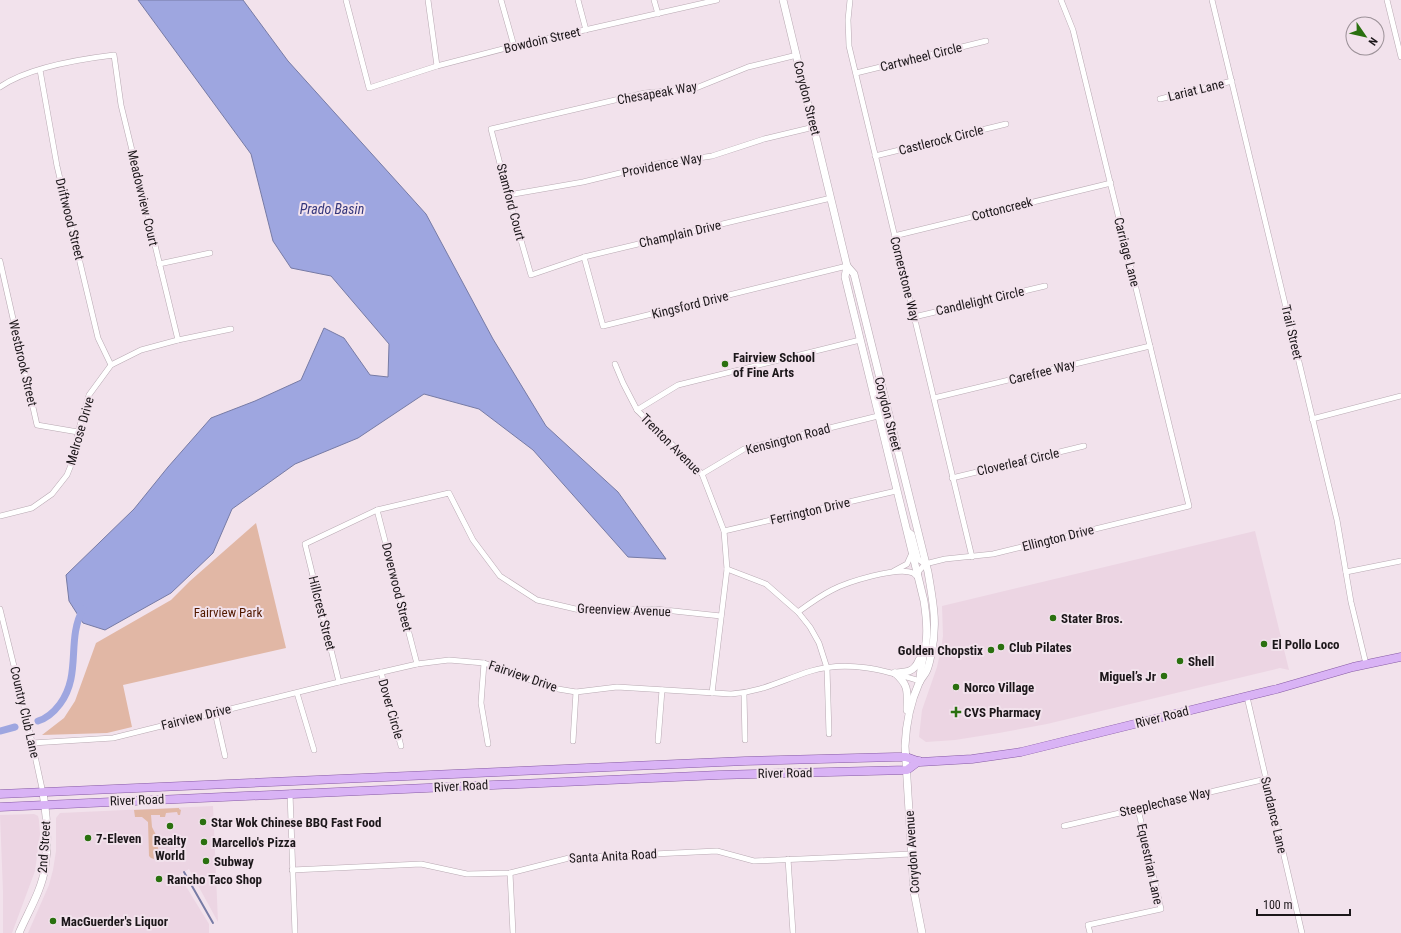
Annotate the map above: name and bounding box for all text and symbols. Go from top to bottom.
north arrow [1345,16,1385,56]
street label: Bowdoin Street [502,24,582,56]
text: N [1365,35,1380,48]
street label: Cartwheel Circle [878,40,964,74]
street label: Corydon Street [791,59,824,137]
street label: Lariat Lane [1166,76,1226,104]
street label: Chesapeak Way [616,79,699,107]
street label: Castlerock Circle [897,122,985,158]
street label: Meadowview Court [125,149,161,248]
street label: Providence Way [621,150,704,180]
street label: Stamford Court [494,162,528,242]
street label: Driftwood Street [53,177,87,262]
street label: Cottoncreek [970,194,1034,224]
water label: Prado Basin [300,201,364,217]
street label: Carriage Lane [1111,216,1143,288]
street label: Champlain Drive [638,217,722,251]
street label: Cornerstone Way [887,235,923,324]
street label: Candlelight Circle [934,284,1026,318]
street label: Kingsford Drive [650,288,730,322]
street label: Trail Street [1278,303,1306,361]
street label: Westbrook Street [6,318,40,408]
place label: Fairview School of Fine Arts [733,350,815,380]
street label: Carefree Way [1007,356,1077,387]
marker: Fairview School of Fine Arts [720,359,730,369]
street label: Corydon Street [872,375,905,453]
street label: Melrose Drive [63,395,97,467]
street label: Trenton Avenue [638,411,704,477]
street label: Kensington Road [744,421,832,457]
street label: Cloverleaf Circle [975,445,1061,479]
street label: Ferrington Drive [769,495,851,527]
street label: Ellington Drive [1020,522,1096,554]
street label: Doverwood Street [379,541,415,633]
street label: Hillcrest Street [306,574,339,652]
street label: Greenview Avenue [577,601,671,619]
park label: Fairview Park [194,605,262,620]
place label: Stater Bros. [1061,611,1123,626]
marker: Stater Bros. [1048,613,1058,623]
place label: El Pollo Loco [1272,637,1340,652]
marker: El Pollo Loco [1259,639,1269,649]
place label: Club Pilates [1009,640,1072,655]
marker: Club Pilates [996,642,1006,652]
place label: Golden Chopstix [898,643,983,658]
marker: Golden Chopstix [986,645,996,655]
place label: Shell [1188,654,1214,669]
marker: Shell [1175,656,1185,666]
street label: Fairview Drive [487,657,559,695]
street label: Country Club Lane [7,665,43,759]
place label: Miguel’s Jr [1099,669,1157,684]
marker: Miguel’s Jr [1159,671,1169,681]
street label: Dover Circle [375,677,407,741]
place label: Norco Village [964,680,1034,695]
marker: Norco Village [951,682,961,692]
street label: Fairview Drive [160,701,232,733]
street label: River Road [1134,703,1190,731]
place label: CVS Pharmacy [964,705,1041,720]
marker: CVS Pharmacy [951,707,961,717]
street label: River Road [758,765,812,781]
street label: Sundance Lane [1258,775,1290,855]
street label: River Road [433,777,489,795]
street label: Steeplechase Way [1118,784,1213,820]
street label: River Road [109,792,165,808]
street label: Corydon Avenue [902,810,922,894]
place label: Star Wok Chinese BBQ Fast Food [211,815,381,830]
marker: Star Wok Chinese BBQ Fast Food [198,817,208,827]
street label: 2nd Street [35,820,53,874]
marker: Realty World [165,821,175,831]
street label: Equestrian Lane [1134,822,1166,906]
place label: 7-Eleven [96,831,141,846]
marker: 7-Eleven [83,833,93,843]
place label: Realty World [154,833,187,863]
place label: Marcello's Pizza [212,835,296,850]
marker: Marcello's Pizza [199,837,209,847]
street label: Santa Anita Road [569,846,657,866]
place label: Subway [214,854,254,869]
marker: Subway [201,856,211,866]
place label: Rancho Taco Shop [167,872,262,887]
marker: Rancho Taco Shop [154,874,164,884]
scale bar [1257,891,1350,917]
text: 100 m [1263,898,1293,912]
place label: MacGuerder's Liquor [61,914,169,929]
marker: MacGuerder's Liquor [48,916,58,926]

